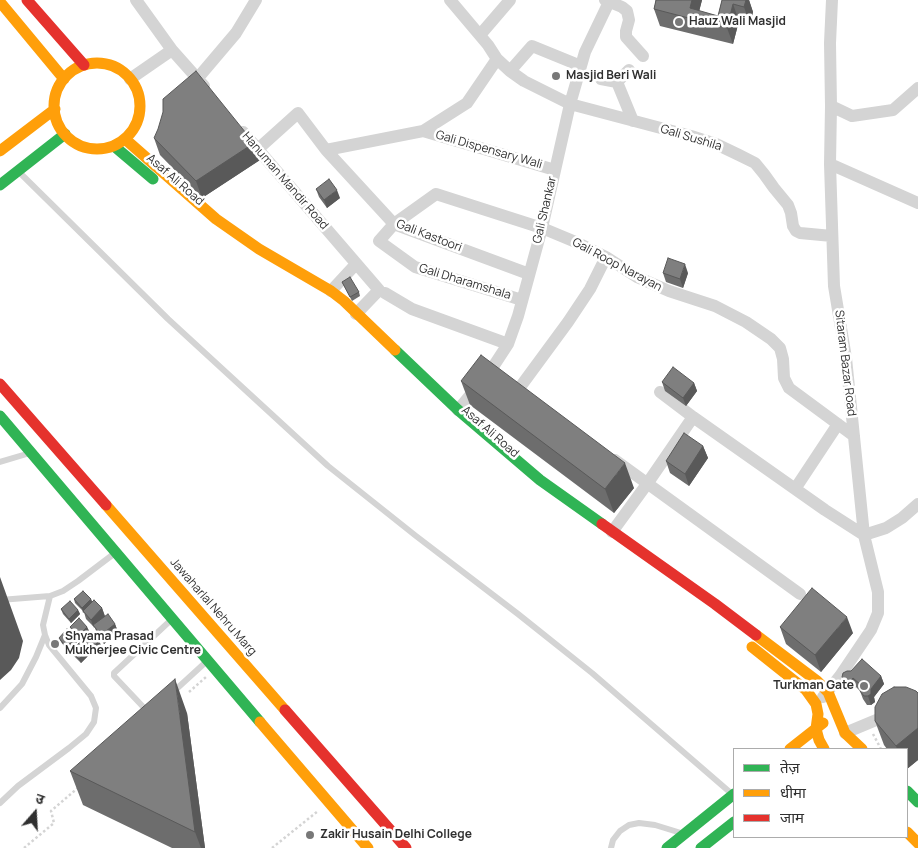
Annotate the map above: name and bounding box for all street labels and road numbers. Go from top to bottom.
street label: Gali Sushila [659,122,723,154]
street label: Gali Dispensary Wali [434,128,544,172]
street label: Hanuman Mandir Road [239,129,331,233]
street label: Asaf Ali Road [143,151,207,209]
street label: Gali Shankar [530,175,560,245]
street label: Gali Kastoori [394,217,464,255]
street label: Gali Roop Narayan [570,235,664,295]
street label: Gali Dharamshala [417,261,513,303]
street label: Sitaram Bazar Road [831,309,859,417]
street label: Asaf Ali Road [458,403,522,461]
street label: Jawaharlal Nehru Marg [167,555,259,659]

